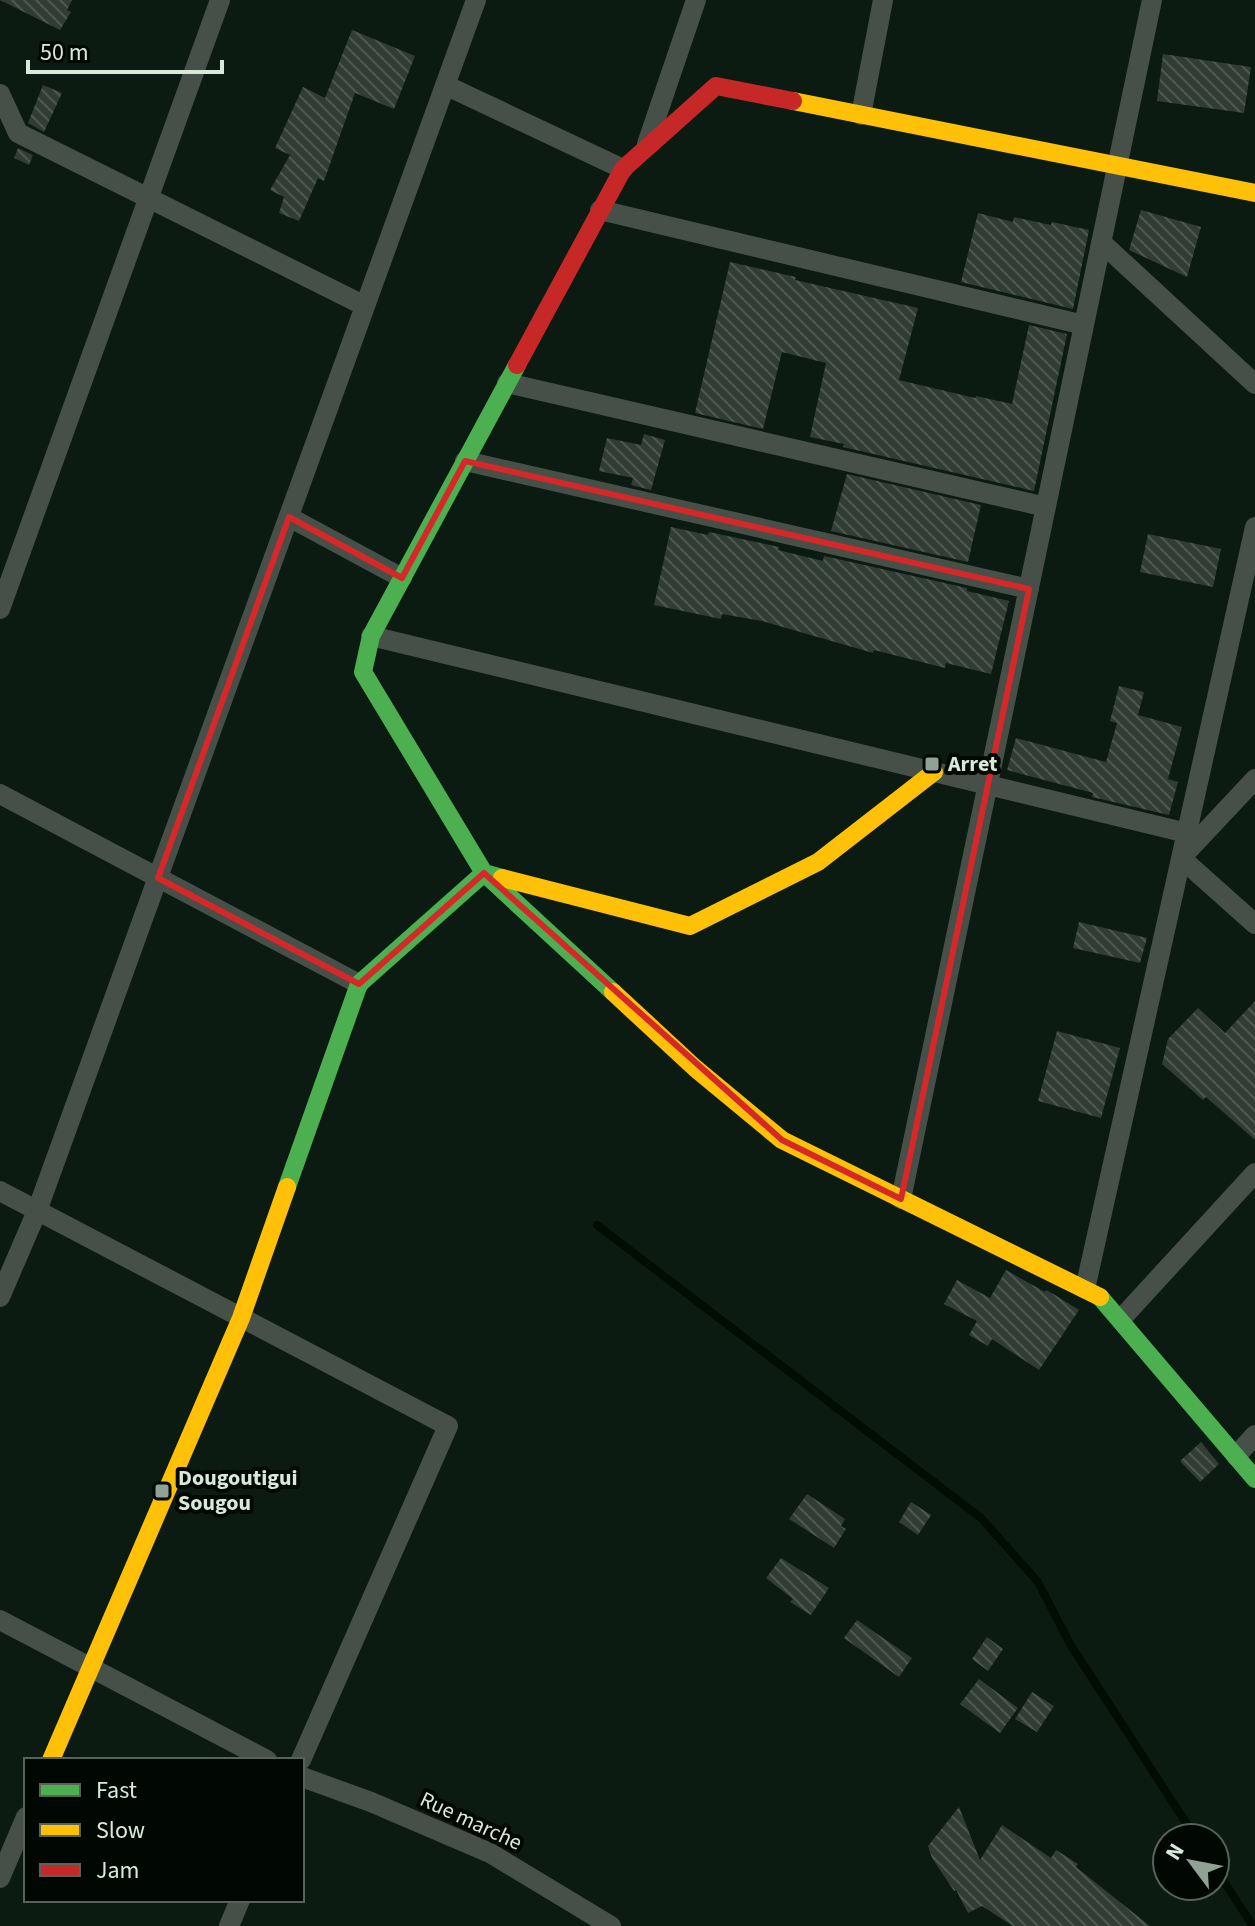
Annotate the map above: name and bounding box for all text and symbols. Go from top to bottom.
scale bar [28,24,222,74]
text: 50 m [40,35,89,70]
place label: Arret [947,748,998,780]
marker: Arret [923,755,941,773]
place label: Dougoutigui Sougou [178,1462,298,1519]
marker: Dougoutigui Sougou [153,1482,171,1500]
legend [24,1758,304,1902]
text: Fast [96,1773,137,1808]
street label: Rue marche [415,1783,527,1859]
text: Slow [96,1813,145,1848]
north arrow [1151,1822,1231,1902]
text: N [1157,1837,1192,1867]
text: Jam [96,1853,140,1888]

